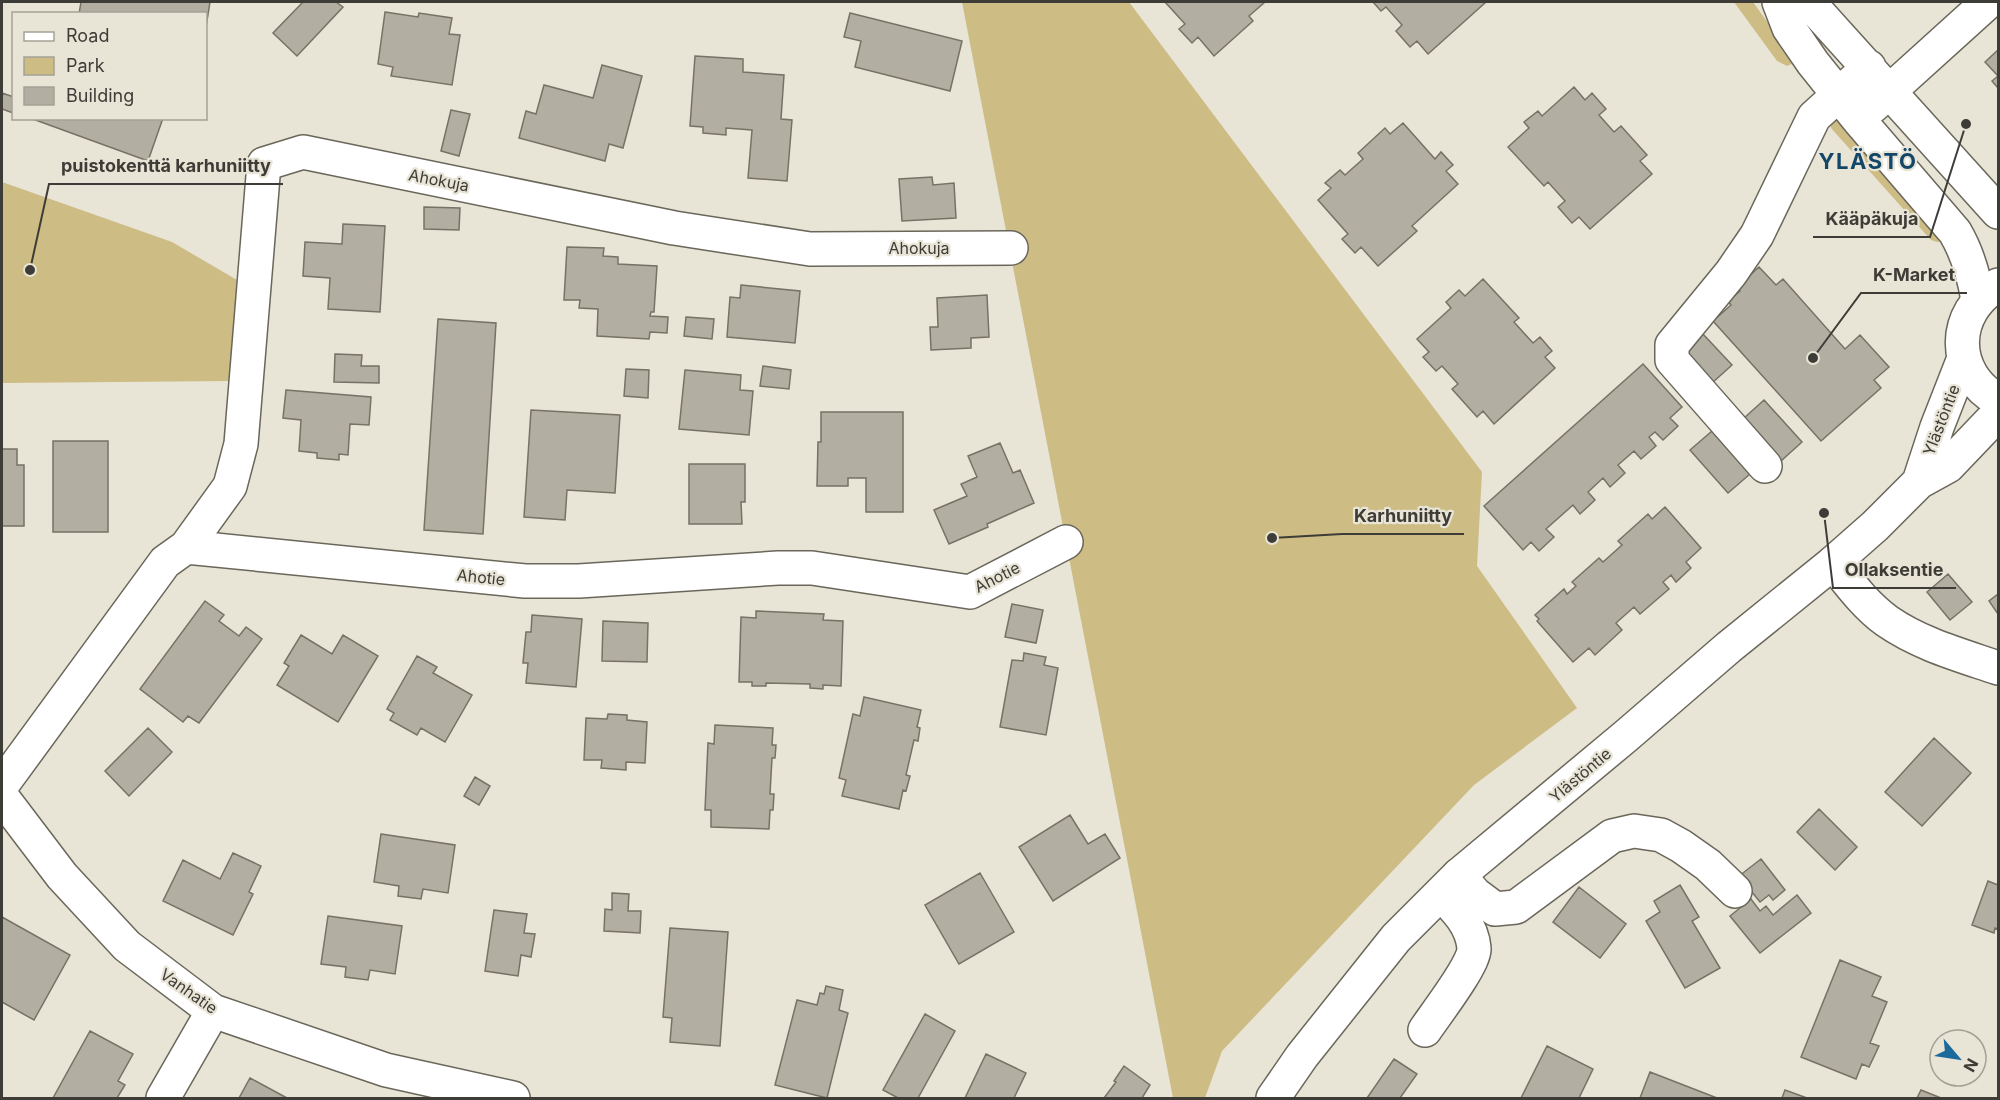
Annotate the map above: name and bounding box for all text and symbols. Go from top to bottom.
legend [12,12,207,120]
text: Road [66,25,109,46]
text: Park [66,55,105,76]
text: Building [66,85,134,106]
callout: puistokenttä karhuniitty [49,148,283,184]
district label: YLÄSTÖ [1819,148,1917,174]
text: puistokenttä karhuniitty [61,155,271,176]
street label: Ahokuja [407,164,471,196]
callout: Kääpäkuja [1813,201,1930,237]
text: Kääpäkuja [1826,208,1918,229]
street label: Ahokuja [888,238,950,258]
callout: K-Market [1861,257,1967,293]
text: K-Market [1873,264,1955,285]
street label: Ylästöntie [1918,382,1964,458]
callout: Karhuniitty [1342,498,1464,534]
text: Karhuniitty [1354,505,1452,526]
callout: Ollaksentie [1833,552,1956,588]
street label: Ahotie [971,557,1023,597]
text: Ollaksentie [1845,559,1944,580]
street label: Ahotie [456,565,506,589]
street label: Ylästöntie [1545,743,1615,807]
street label: Vanhatie [156,964,222,1018]
north arrow [1928,1028,1988,1088]
text: N [1959,1055,1983,1075]

